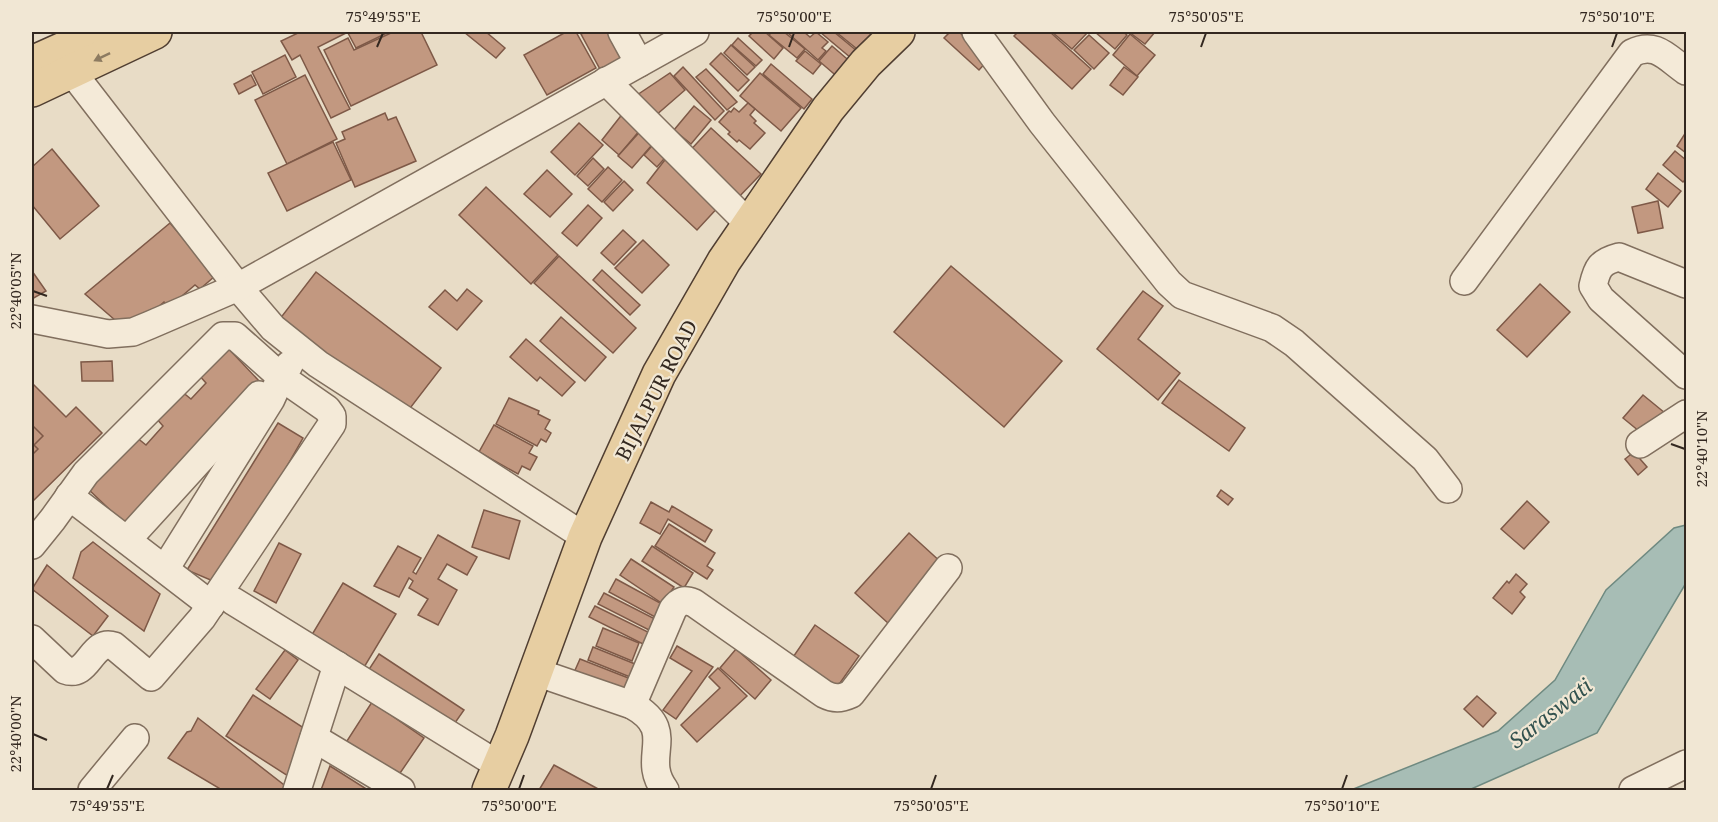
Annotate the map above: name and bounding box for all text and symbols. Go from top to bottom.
text: 75°49'55"E [345,6,421,26]
text: 75°50'00"E [756,6,832,26]
text: 75°50'05"E [1168,6,1244,26]
text: 75°50'10"E [1579,6,1655,26]
one-way arrow [94,52,111,61]
text: 22°40'05"N [5,252,25,330]
street label: BIJALPUR ROAD [609,315,703,465]
text: 22°40'10"N [1691,410,1711,488]
water label: Saraswati [1503,671,1598,754]
text: 22°40'00"N [5,695,25,773]
text: 75°49'55"E [69,795,145,815]
text: 75°50'00"E [481,795,557,815]
text: 75°50'05"E [893,795,969,815]
text: 75°50'10"E [1304,795,1380,815]

